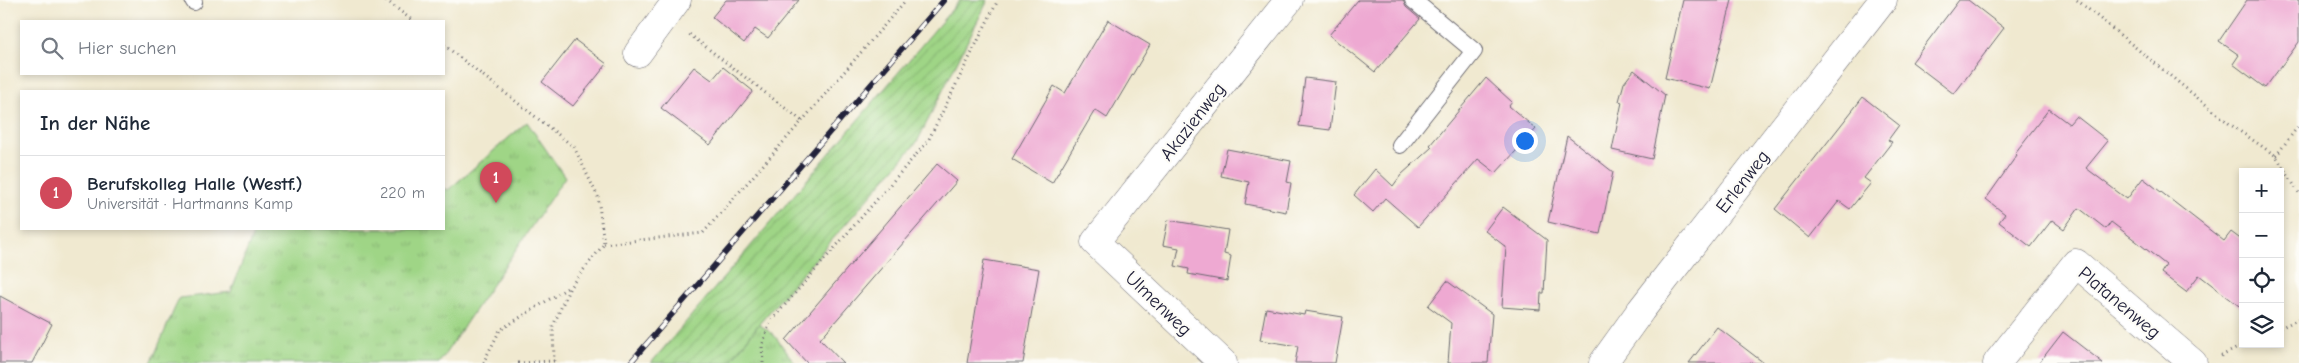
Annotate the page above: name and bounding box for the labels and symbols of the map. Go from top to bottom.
street label: Akazienweg [1156,78,1230,165]
your location [1512,128,1538,154]
street label: Erlenweg [1711,146,1774,217]
pin: 1 [480,162,512,203]
street label: Platanenweg [2074,262,2165,343]
street label: Ulmenweg [1121,267,1196,341]

